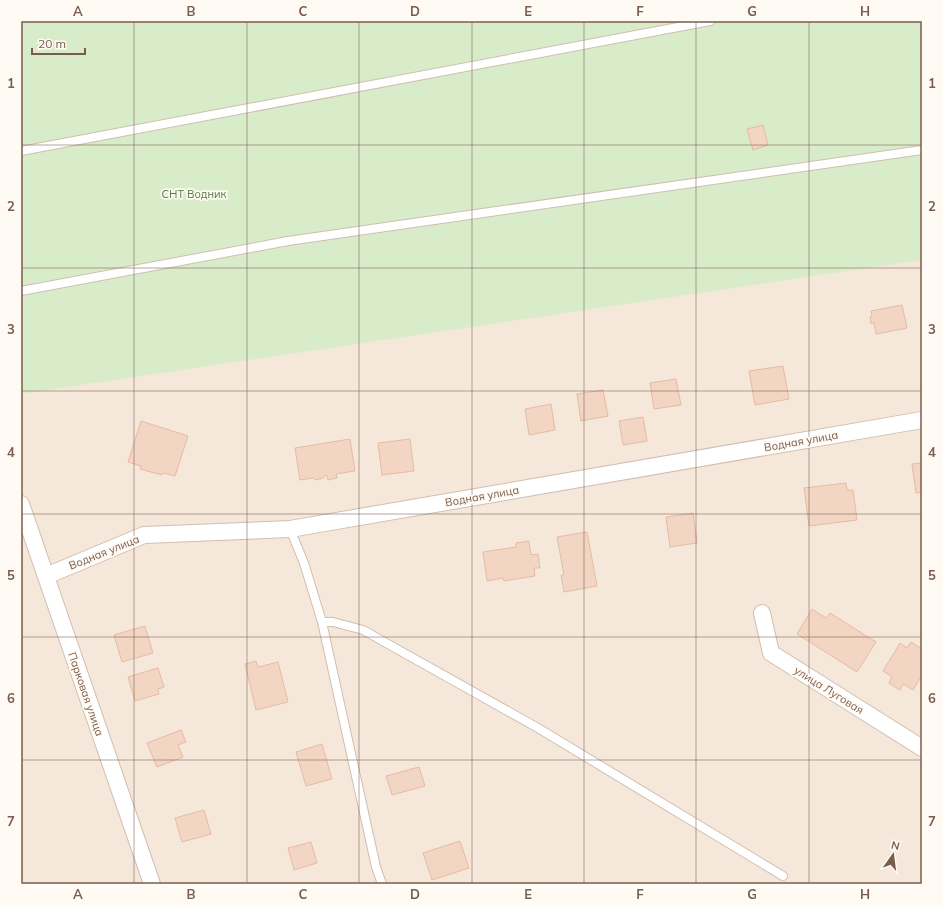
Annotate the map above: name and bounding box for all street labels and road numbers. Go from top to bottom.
street label: Водная улица [763,428,839,454]
street label: Водная улица [444,483,520,509]
street label: Водная улица [67,531,141,573]
street label: Парковая улица [65,650,107,738]
street label: улица Луговая [792,663,866,717]

